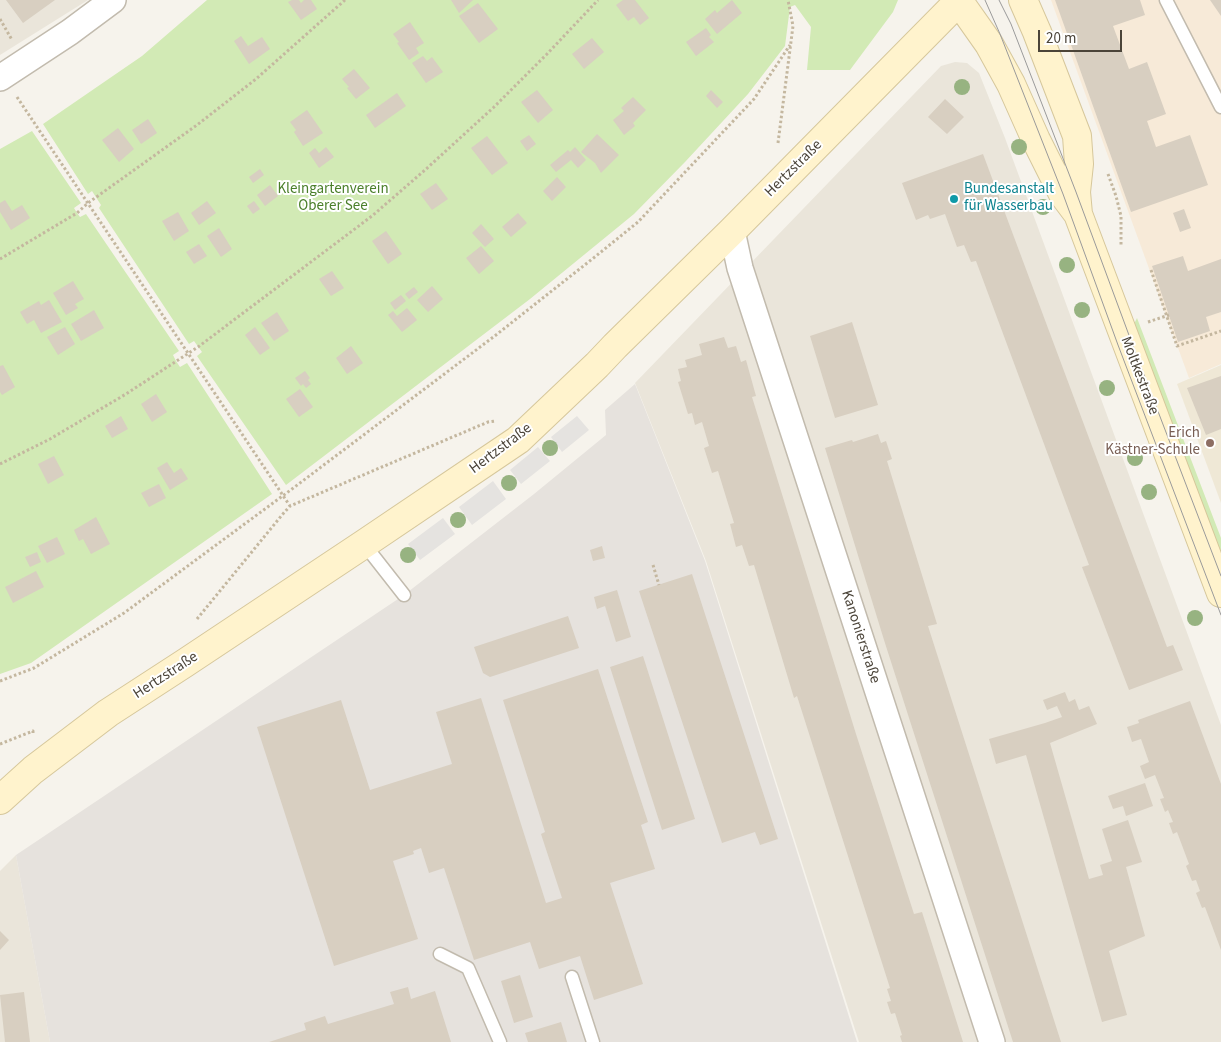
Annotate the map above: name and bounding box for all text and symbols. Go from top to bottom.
scale bar [1041,20,1125,52]
text: 20 m [1046,28,1076,49]
street label: Hertzstraße [762,137,826,201]
park label: Kleingartenverein Oberer See [277,181,389,216]
place label: Bundesanstalt für Wasserbau [964,181,1054,216]
marker: Bundesanstalt für Wasserbau [948,193,960,205]
street label: Moltkestraße [1116,334,1162,418]
street label: Hertzstraße [466,420,536,478]
place label: Erich Kästner-Schule [1105,425,1200,460]
marker: Erich Kästner-Schule [1204,437,1216,449]
street label: Kanonierstraße [837,588,883,686]
street label: Hertzstraße [130,648,202,704]

